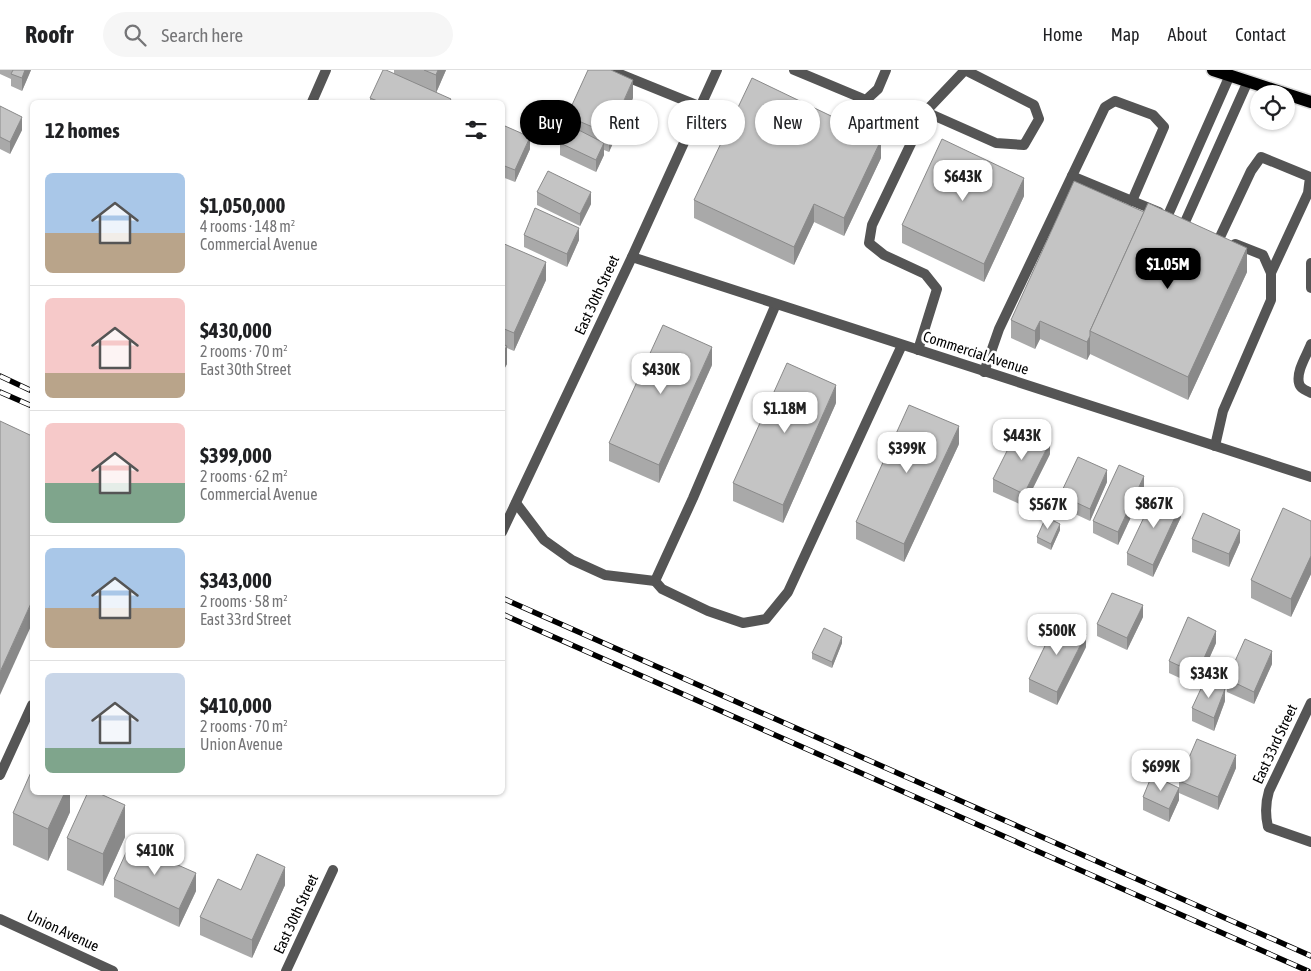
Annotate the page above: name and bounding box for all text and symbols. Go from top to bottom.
search box [103,12,453,57]
text: Roofr [25,21,73,48]
icon: search [121,21,149,49]
text: Search here [161,24,243,46]
text: Home [1043,24,1083,45]
text: Map [1111,24,1140,45]
text: About [1168,24,1207,45]
text: Contact [1235,24,1286,45]
map controls [1250,85,1295,130]
button: locate [1250,85,1295,130]
chip: Buy [520,100,581,145]
chip: Rent [591,100,658,145]
chip: Filters [668,100,745,145]
chip: New [755,100,820,145]
chip: Apartment [830,100,937,145]
icon: filters [462,116,490,144]
text: 12 homes [45,118,120,142]
pin: $643K [928,160,998,202]
text: $643K [944,167,982,185]
icon: home [85,193,145,253]
text: $1,050,000 [200,193,285,217]
text: 4 rooms · 148 m² [200,217,295,235]
text: Commercial Avenue [200,235,318,253]
pin: $1.05M [1127,248,1209,290]
street label: East 30th Street [571,252,622,337]
text: $1.05M [1147,255,1189,273]
icon: home [85,318,145,378]
text: $430,000 [200,318,272,342]
street label: Commercial Avenue [921,327,1031,378]
text: 2 rooms · 70 m² [200,342,288,360]
pin: $430K [626,352,696,395]
text: East 30th Street [200,360,291,378]
text: $430K [642,360,680,378]
pin: $1.18M [744,392,826,434]
text: $1.18M [764,399,806,417]
pin: $443K [987,418,1057,461]
text: $443K [1003,426,1041,444]
pin: $399K [872,432,942,474]
text: $399K [888,439,926,457]
icon: home [85,443,145,503]
text: $399,000 [200,443,272,467]
text: 2 rooms · 62 m² [200,467,288,485]
text: Commercial Avenue [200,485,318,503]
pin: $867K [1119,486,1189,529]
pin: $567K [1013,488,1083,530]
text: $867K [1135,494,1173,512]
text: $567K [1029,495,1067,513]
icon: home [85,568,145,628]
text: $343,000 [200,568,272,592]
text: 2 rooms · 58 m² [200,592,288,610]
text: East 33rd Street [200,610,291,628]
pin: $500K [1022,614,1092,656]
text: $500K [1038,621,1076,639]
pin: $343K [1174,656,1244,699]
text: $343K [1190,664,1228,682]
icon: home [85,693,145,753]
text: $410,000 [200,693,272,717]
street label: East 33rd Street [1249,701,1300,786]
text: 2 rooms · 70 m² [200,717,288,735]
text: Union Avenue [200,735,283,753]
pin: $699K [1126,750,1196,792]
text: $699K [1142,757,1180,775]
pin: $410K [120,834,190,876]
text: $410K [136,841,174,859]
street label: East 30th Street [270,871,321,956]
street label: Union Avenue [25,906,102,955]

